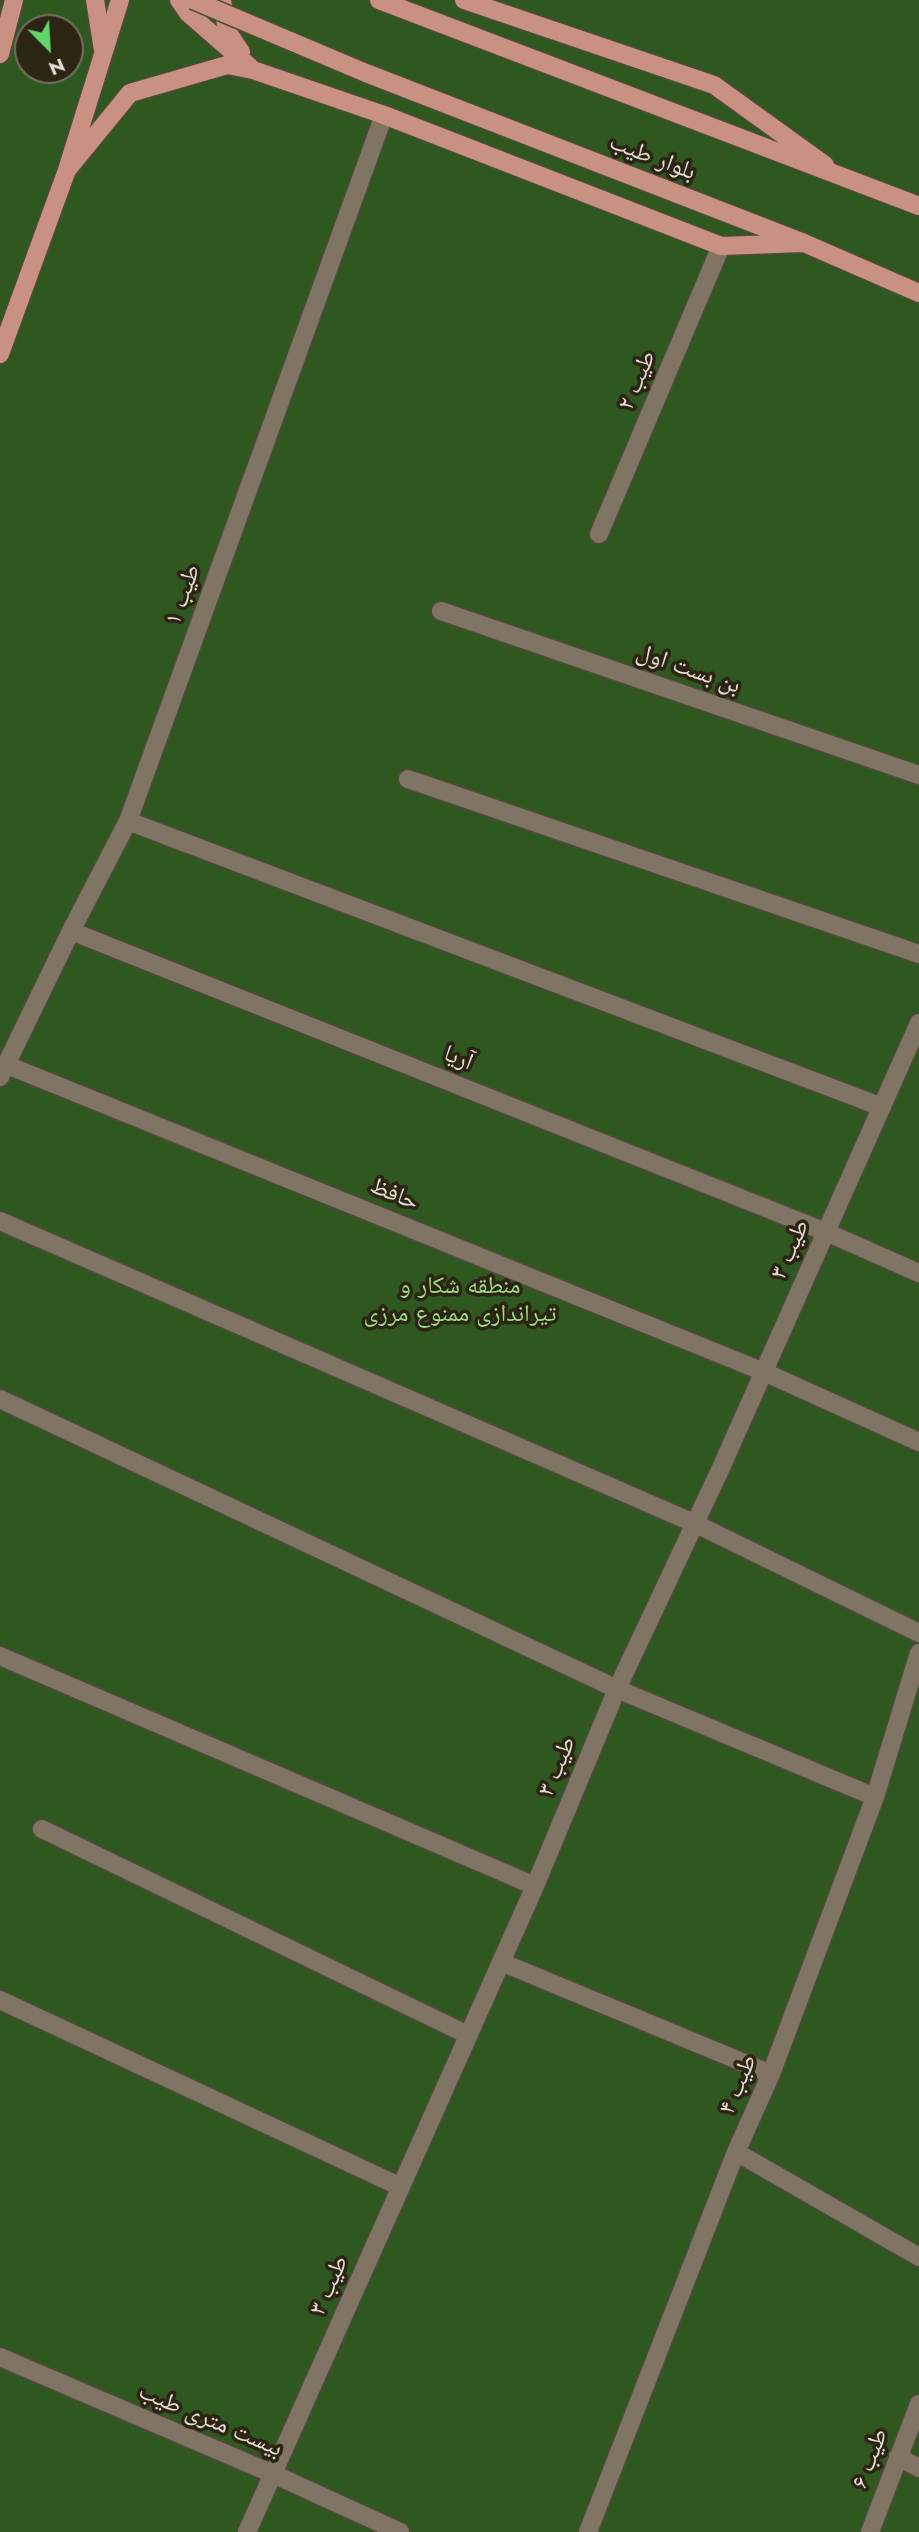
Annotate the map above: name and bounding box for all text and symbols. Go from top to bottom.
north arrow [14,14,84,84]
text: N [45,51,69,82]
street label: بلوار طیب [605,128,699,188]
street label: طیب ۲ [613,347,663,415]
street label: طیب ۱ [160,561,208,629]
street label: بن بست اول [632,639,744,701]
street label: آریا [439,1040,477,1078]
street label: حافظ [365,1172,423,1218]
street label: طیب ۳ [765,1216,817,1284]
park label: منطقه شکار و تیراندازی ممنوع مرزی [364,1273,556,1329]
street label: طیب ۳ [533,1733,583,1801]
street label: طیب ۴ [714,2051,764,2119]
street label: طیب ۳ [304,2252,356,2320]
street label: بیست متری طیب [134,2378,286,2464]
street label: طیب ۶ [846,2425,896,2493]

